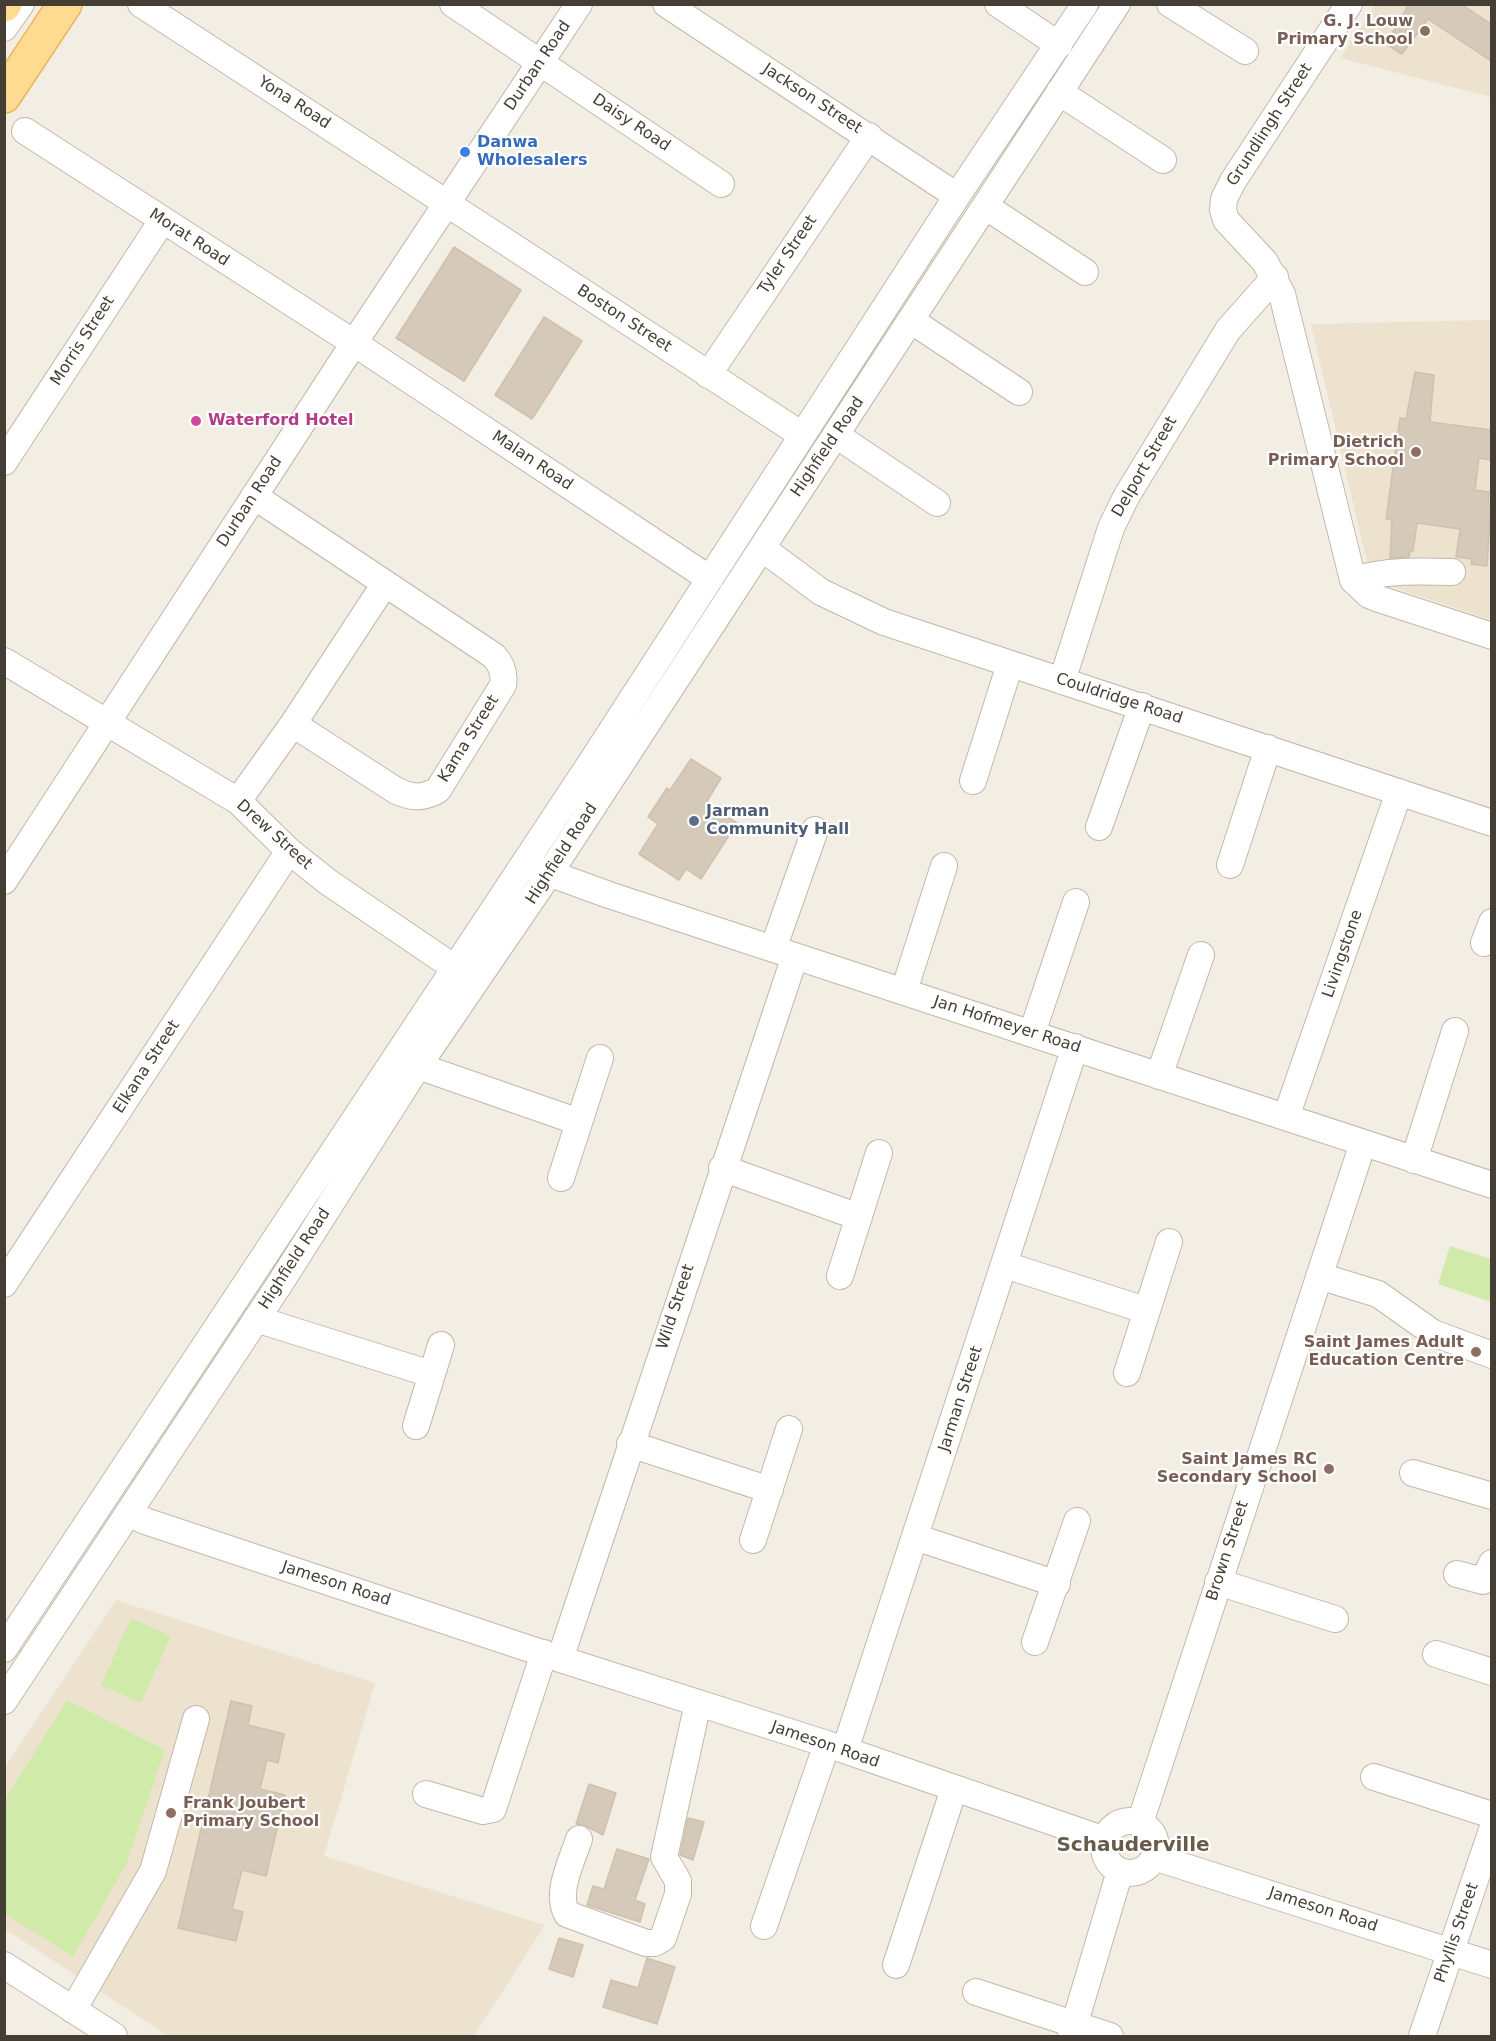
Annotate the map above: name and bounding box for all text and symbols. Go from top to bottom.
place label: G. J. Louw Primary School [1277,12,1413,50]
street label: Durban Road [501,17,575,115]
marker: G. J. Louw Primary School [1418,24,1432,38]
street label: Jackson Street [759,60,865,138]
street label: Grundlingh Street [1223,60,1317,190]
street label: Yona Road [254,72,334,134]
street label: Daisy Road [588,90,674,156]
place label: Danwa Wholesalers [477,133,587,171]
marker: Danwa Wholesalers [458,145,472,159]
street label: Morat Road [145,205,233,271]
street label: Tyler Street [755,212,821,298]
street label: Boston Street [573,281,675,357]
street label: Morris Street [47,293,119,389]
street label: Highfield Road [787,393,869,501]
place label: Waterford Hotel [208,411,354,431]
street label: Delport Street [1108,413,1182,521]
marker: Waterford Hotel [189,414,203,428]
street label: Malan Road [488,427,576,495]
place label: Dietrich Primary School [1268,433,1404,471]
marker: Dietrich Primary School [1409,445,1423,459]
street label: Durban Road [214,453,286,551]
street label: Couldridge Road [1053,669,1185,729]
street label: Kama Street [435,692,503,786]
street label: Drew Street [232,796,316,874]
street label: Highfield Road [522,800,602,908]
place label: Jarman Community Hall [706,802,849,840]
marker: Jarman Community Hall [687,814,701,828]
street label: Livingstone [1319,907,1367,1001]
street label: Jan Hofmeyer Road [931,992,1083,1058]
street label: Elkana Street [110,1017,184,1117]
street label: Highfield Road [255,1205,335,1313]
street label: Wild Street [653,1262,699,1352]
place label: Saint James Adult Education Centre [1304,1333,1464,1371]
street label: Jarman Street [935,1344,987,1454]
marker: Saint James Adult Education Centre [1469,1345,1483,1359]
place label: Saint James RC Secondary School [1157,1450,1317,1488]
marker: Saint James RC Secondary School [1322,1462,1336,1476]
street label: Brown Street [1203,1499,1253,1603]
street label: Jameson Road [279,1557,393,1611]
street label: Jameson Road [768,1717,882,1773]
place label: Frank Joubert Primary School [183,1794,319,1832]
marker: Frank Joubert Primary School [164,1806,178,1820]
district label: Schauderville [1056,1834,1210,1858]
street label: Phyllis Street [1431,1880,1483,1986]
street label: Jameson Road [1266,1883,1380,1937]

